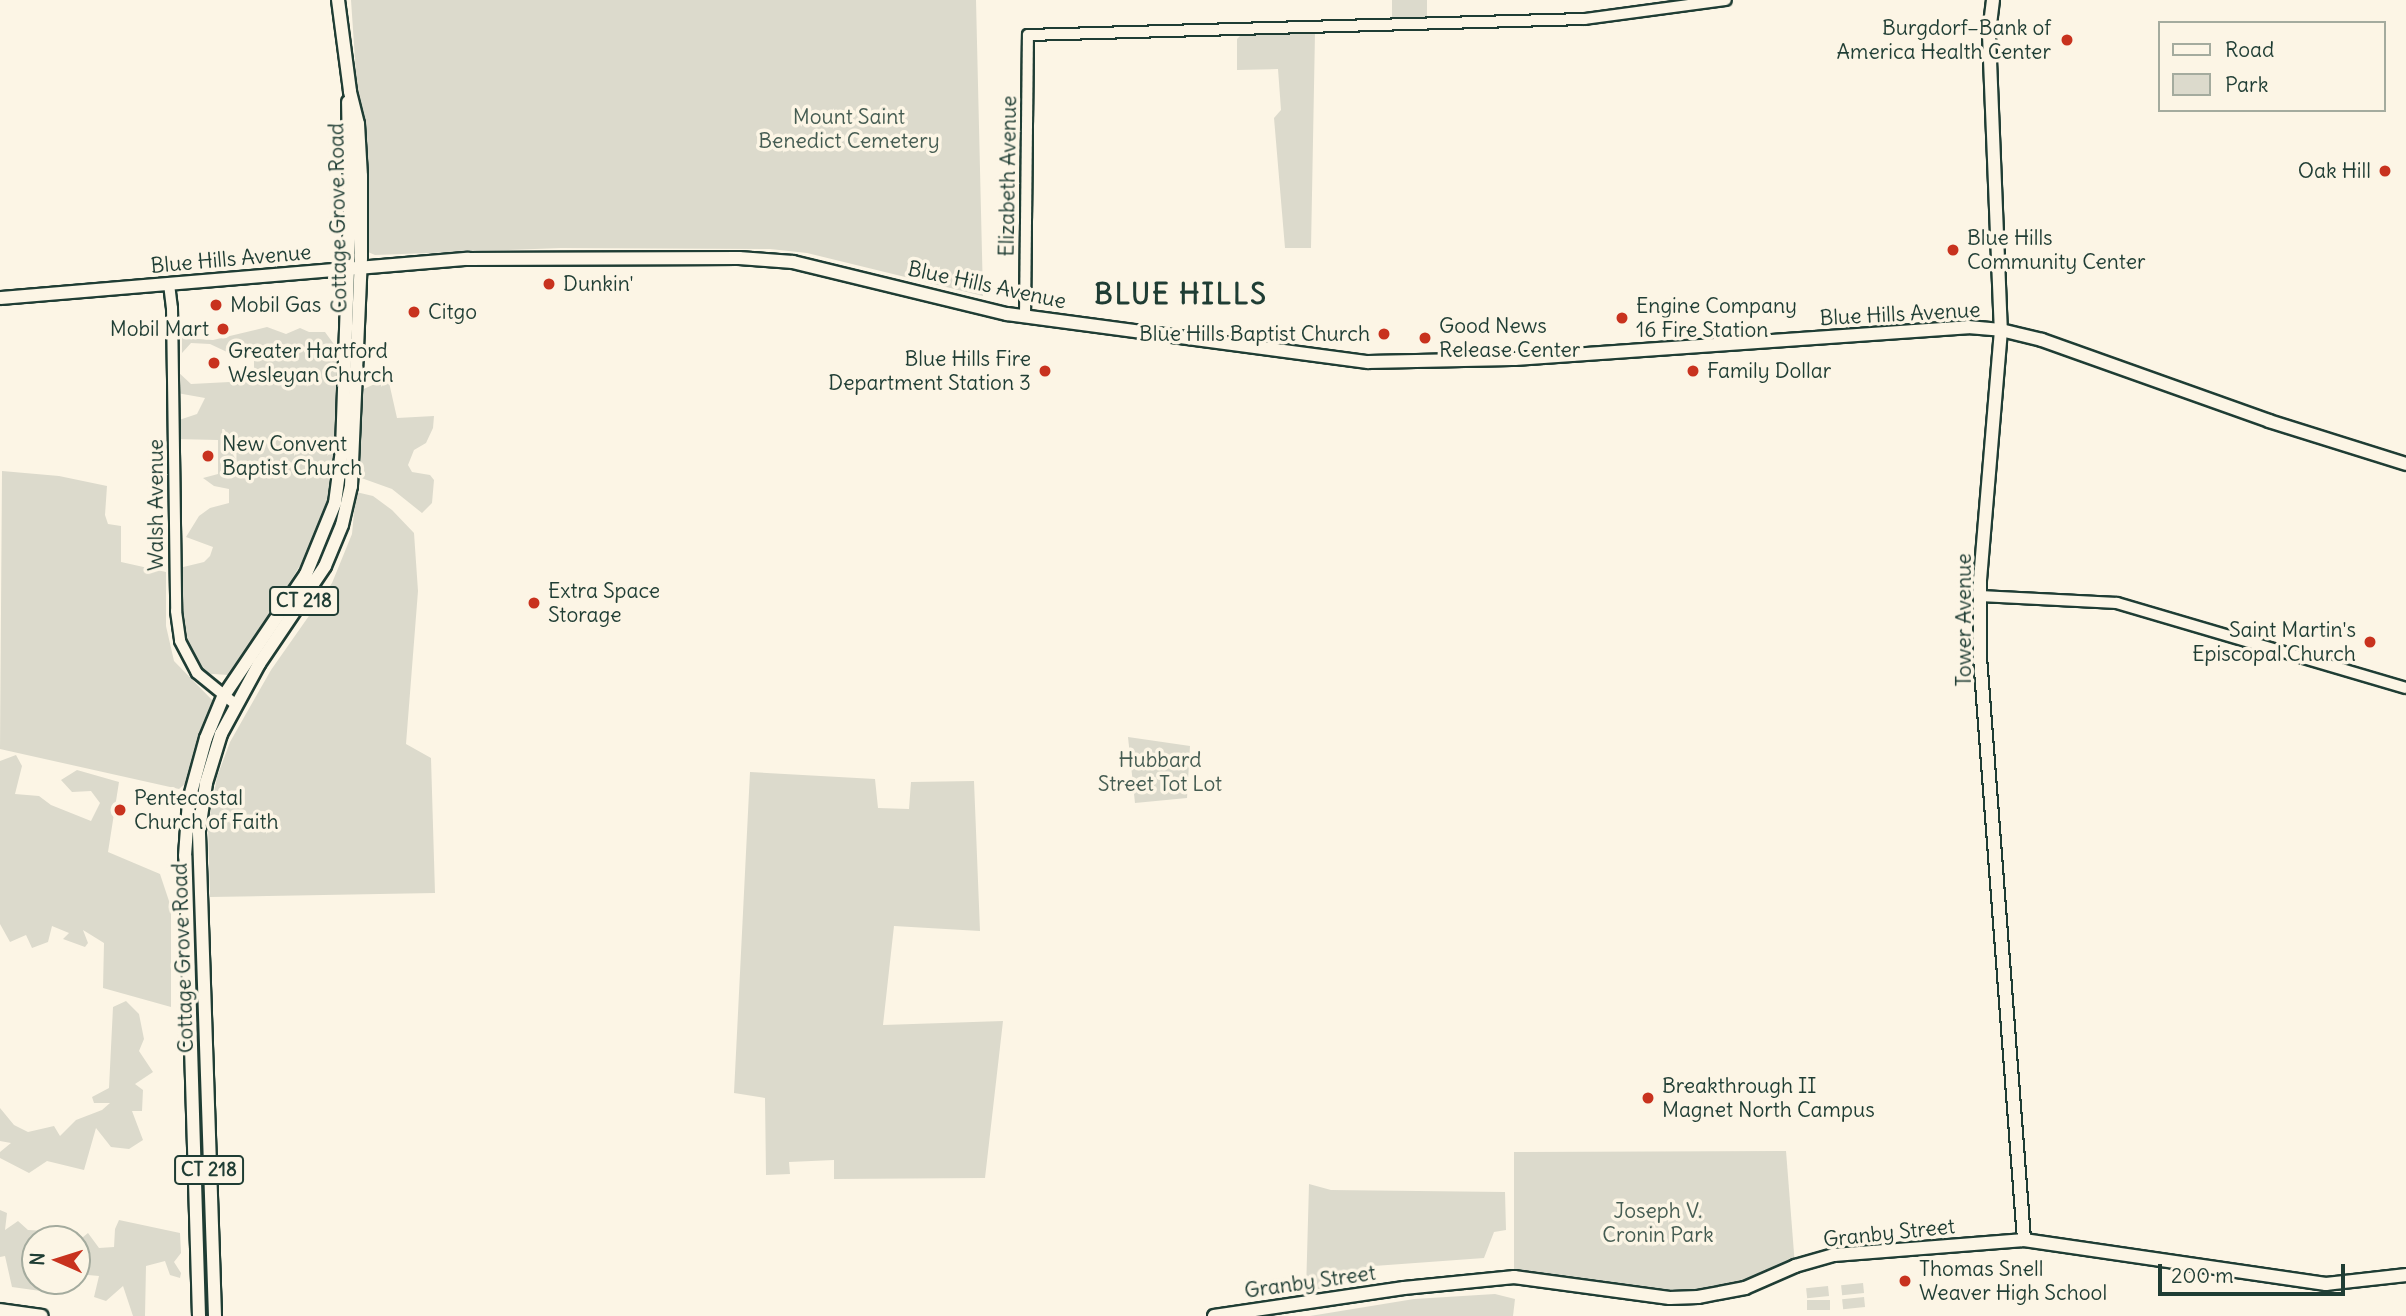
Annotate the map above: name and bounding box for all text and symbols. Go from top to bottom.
place label: Burgdorf–Bank of America Health Center [1837,15,2051,65]
legend [2158,21,2385,112]
marker: Burgdorf–Bank of America Health Center [2057,30,2077,50]
text: Road [2225,36,2274,63]
text: Park [2225,71,2268,98]
street label: Elizabeth Avenue [994,95,1022,257]
park label: Mount Saint Benedict Cemetery [758,104,940,154]
street label: Cottage Grove Road [324,123,352,313]
place label: Oak Hill [2298,158,2371,184]
marker: Oak Hill [2377,163,2393,179]
place label: Blue Hills Community Center [1967,225,2146,275]
street label: Blue Hills Avenue [150,239,312,279]
marker: Blue Hills Community Center [1945,242,1961,258]
street label: Blue Hills Avenue [906,256,1068,314]
place label: Dunkin' [563,271,634,297]
marker: Dunkin' [541,276,557,292]
district label: BLUE HILLS [1096,277,1266,311]
place label: Mobil Gas [230,292,321,318]
place label: Engine Company 16 Fire Station [1636,293,1797,343]
marker: Mobil Gas [208,297,224,313]
street label: Blue Hills Avenue [1819,297,1981,331]
place label: Citgo [428,299,477,325]
marker: Citgo [406,304,422,320]
marker: Engine Company 16 Fire Station [1614,310,1630,326]
place label: Good News Release Center [1439,313,1580,363]
place label: Mobil Mart [110,316,209,342]
marker: Mobil Mart [215,321,231,337]
place label: Blue Hills Baptist Church [1139,321,1370,347]
marker: Blue Hills Baptist Church [1376,326,1392,342]
marker: Good News Release Center [1417,330,1433,346]
place label: Greater Hartford Wesleyan Church [228,338,394,388]
place label: Blue Hills Fire Department Station 3 [828,346,1031,396]
marker: Greater Hartford Wesleyan Church [206,355,222,371]
place label: Family Dollar [1707,358,1831,384]
marker: Blue Hills Fire Department Station 3 [1037,363,1053,379]
marker: Family Dollar [1685,363,1701,379]
place label: New Convent Baptist Church [222,431,362,481]
street label: Walsh Avenue [143,439,169,571]
marker: New Convent Baptist Church [200,448,216,464]
street label: Tower Avenue [1951,553,1977,687]
place label: Extra Space Storage [548,578,660,628]
road number: CT 218 [269,586,339,616]
marker: Extra Space Storage [526,595,542,611]
place label: Saint Martin's Episcopal Church [2192,617,2356,667]
marker: Saint Martin's Episcopal Church [2362,634,2378,650]
park label: Hubbard Street Tot Lot [1098,747,1222,797]
place label: Pentecostal Church of Faith [134,785,279,835]
marker: Pentecostal Church of Faith [112,802,128,818]
street label: Cottage Grove Road [167,862,199,1054]
place label: Breakthrough II Magnet North Campus [1662,1073,1875,1123]
marker: Breakthrough II Magnet North Campus [1640,1090,1656,1106]
road number: CT 218 [174,1154,244,1186]
park label: Joseph V. Cronin Park [1602,1198,1714,1248]
street label: Granby Street [1822,1214,1956,1252]
north arrow [21,1225,91,1295]
scale bar [2161,1250,2348,1294]
text: N [25,1252,49,1266]
place label: Thomas Snell Weaver High School [1919,1256,2107,1306]
street label: Granby Street [1243,1260,1377,1304]
text: 200 m [2171,1262,2234,1289]
marker: Thomas Snell Weaver High School [1897,1273,1913,1289]

